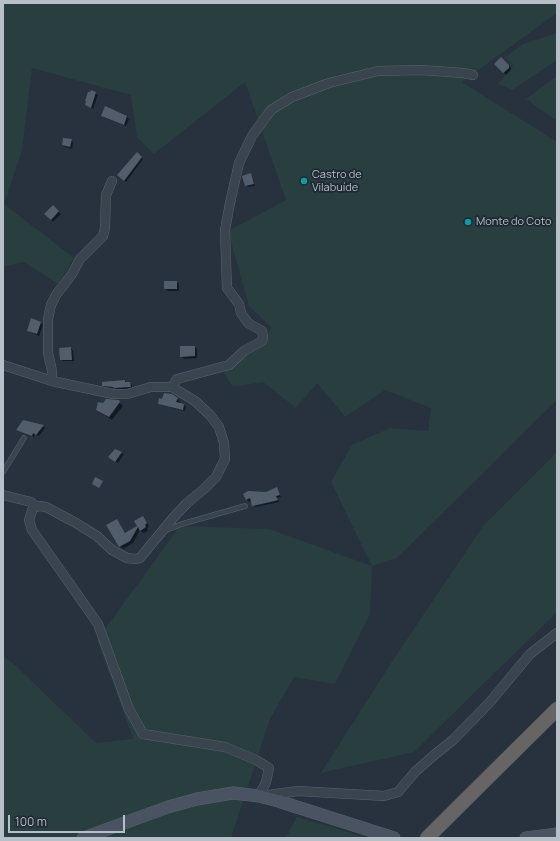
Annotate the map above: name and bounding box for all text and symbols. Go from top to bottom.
place label: Castro de Vilabuíde [312,168,362,194]
marker: Castro de Vilabuíde [299,176,309,186]
place label: Monte do Coto [476,215,551,229]
marker: Monte do Coto [463,217,473,227]
scale bar [10,807,127,833]
text: 100 m [15,813,47,830]

